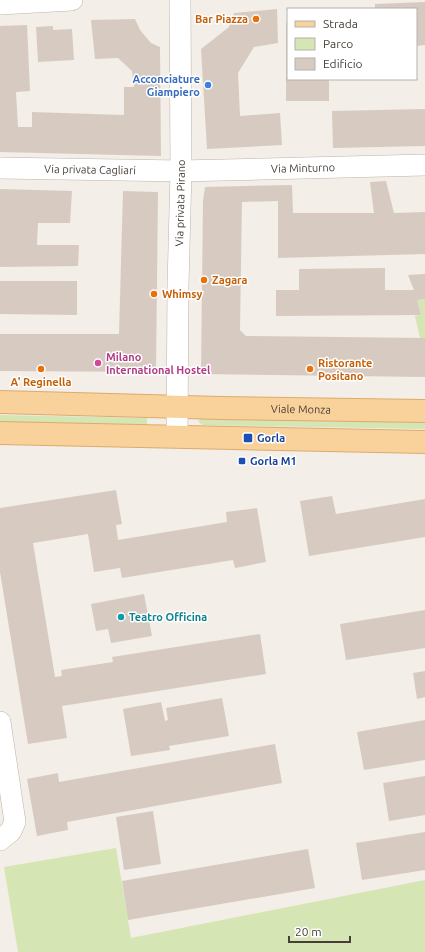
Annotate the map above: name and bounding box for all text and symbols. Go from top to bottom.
legend [287,8,417,80]
place label: Bar Piazza [195,13,248,25]
marker: Bar Piazza [251,14,261,24]
text: Strada [323,17,358,30]
text: Parco [323,37,353,50]
text: Edificio [323,57,363,70]
place label: Acconciature Giampiero [133,73,200,98]
marker: Acconciature Giampiero [203,80,213,90]
street label: Via privata Pirano [173,160,187,247]
street label: Via Minturno [271,161,335,175]
street label: Via privata Cagliari [44,163,136,176]
place label: Zagara [212,274,248,286]
marker: Zagara [199,275,209,285]
place label: Whimsy [162,288,203,300]
marker: Whimsy [149,289,159,299]
place label: Milano International Hostel [106,351,211,376]
place label: Ristorante Positano [318,357,372,382]
marker: Milano International Hostel [93,358,103,368]
marker: A' Reginella [36,364,46,374]
marker: Ristorante Positano [305,364,315,374]
place label: A' Reginella [11,376,71,388]
street label: Viale Monza [271,403,331,416]
marker: Gorla [242,432,254,444]
place label: Gorla [257,432,285,444]
place label: Gorla M1 [250,455,297,467]
marker: Gorla M1 [237,456,247,466]
place label: Teatro Officina [129,611,207,623]
marker: Teatro Officina [116,612,126,622]
scale bar [289,918,350,944]
text: 20 m [295,925,322,938]

